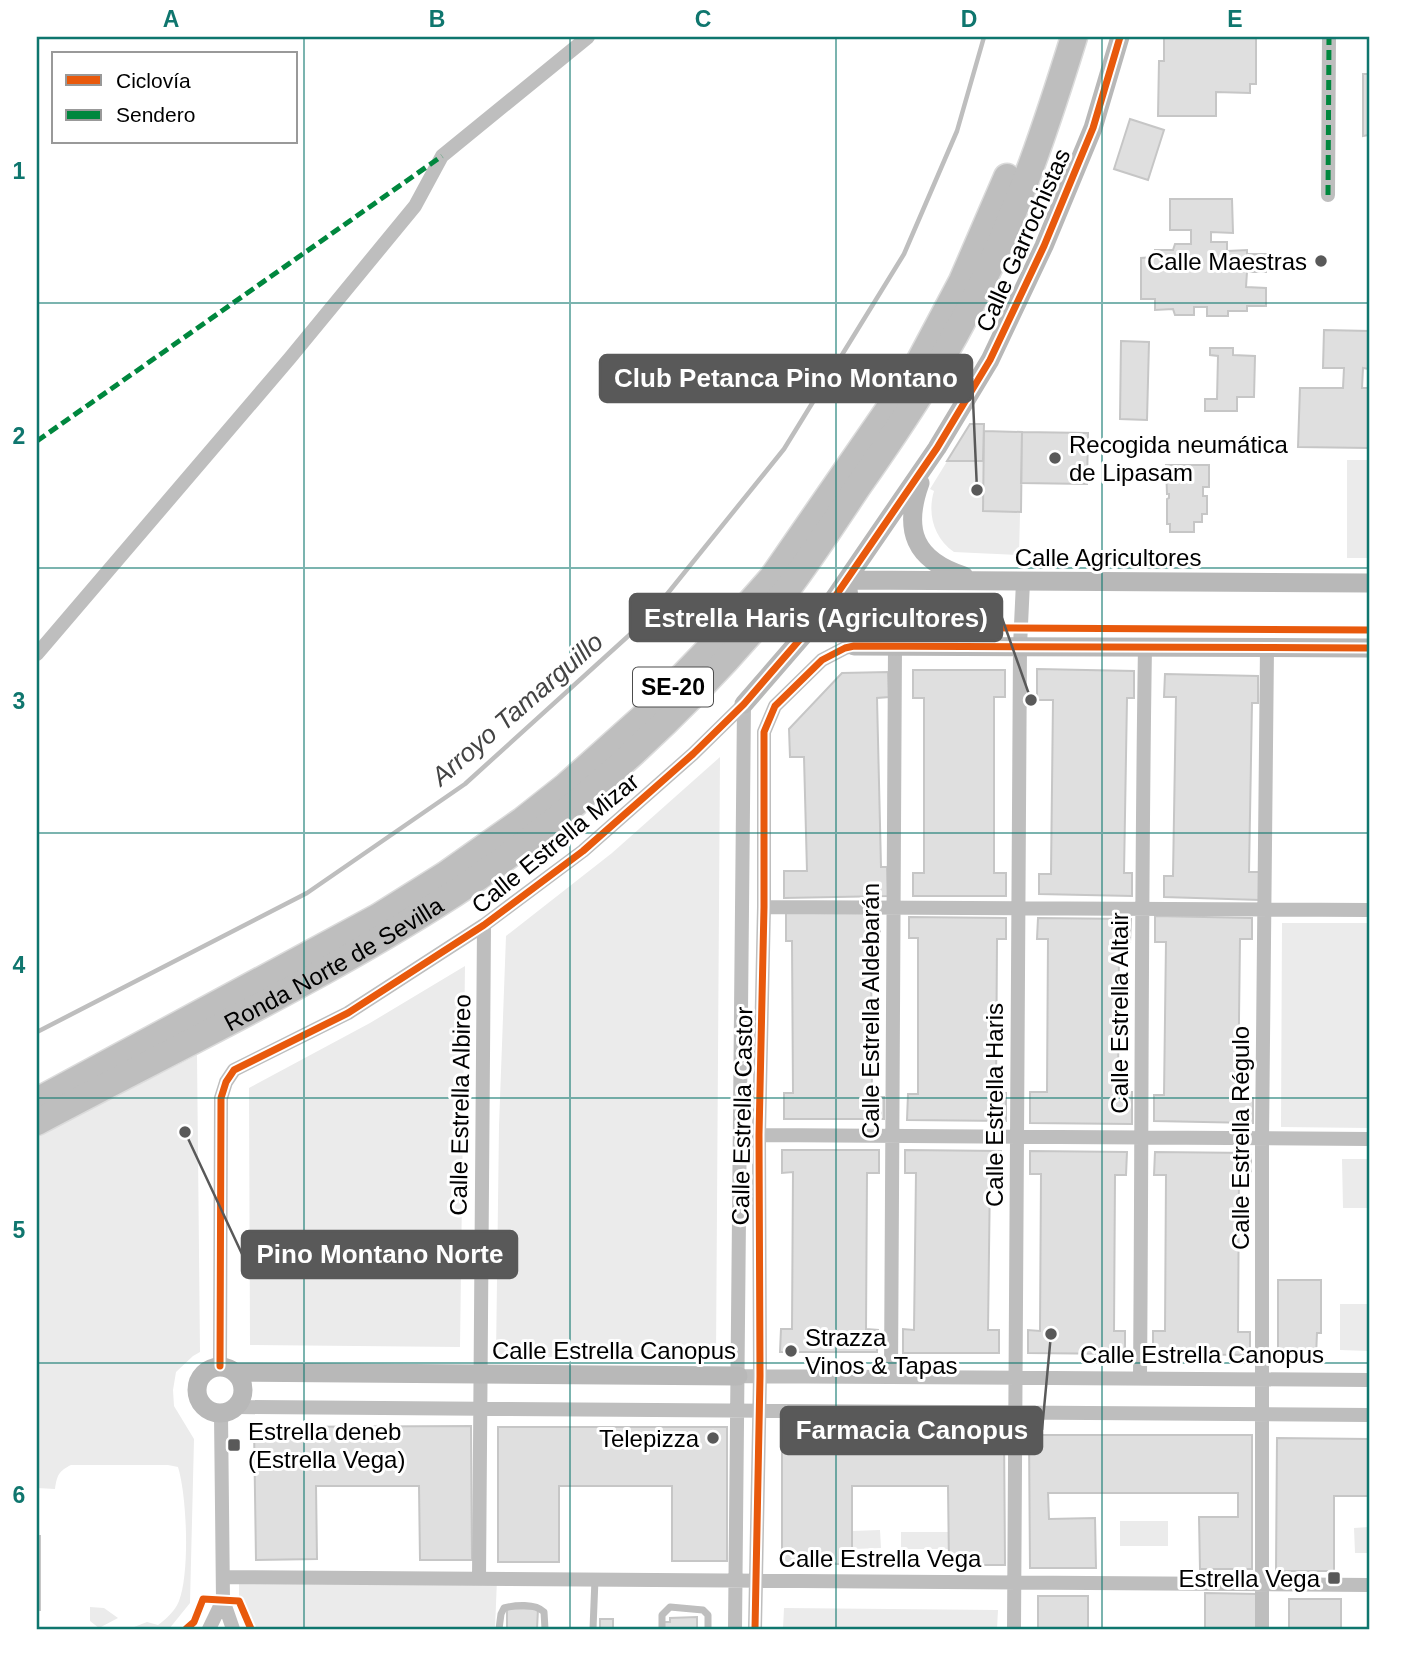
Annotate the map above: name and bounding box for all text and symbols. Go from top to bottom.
text: A [163,6,179,32]
text: B [429,6,445,32]
text: C [695,6,711,32]
text: D [961,6,977,32]
text: E [1227,6,1243,32]
legend [52,52,298,144]
text: Ciclovía [116,69,191,92]
text: Sendero [116,103,195,126]
street label: Calle Garrochistas [971,144,1075,336]
text: 1 [13,158,26,184]
place label: Calle Maestras [1147,248,1307,275]
marker: Calle Maestras [1313,253,1329,269]
callout: Club Petanca Pino Montano [600,355,972,402]
text: Club Petanca Pino Montano [614,363,958,393]
text: 2 [13,423,25,449]
place label: Recogida neumática de Lipasam [1069,431,1288,486]
marker: Recogida neumática de Lipasam [1047,450,1063,466]
street label: Calle Agricultores [1015,544,1201,571]
callout: Estrella Haris (Agricultores) [630,594,1002,641]
text: Estrella Haris (Agricultores) [644,603,988,633]
water label: Arroyo Tamarguillo [424,626,609,793]
road number: SE-20 [633,667,713,706]
text: 3 [13,688,25,714]
street label: Calle Estrella Mizar [466,767,644,919]
street label: Calle Estrella Aldebarán [857,883,884,1139]
street label: Ronda Norte de Sevilla [219,891,448,1036]
street label: Calle Estrella Altair [1106,912,1133,1114]
text: 4 [13,952,26,978]
street label: Calle Estrella Albireo [445,994,475,1216]
street label: Calle Estrella Haris [981,1003,1008,1207]
street label: Calle Estrella Castor [727,1006,757,1226]
street label: Calle Estrella Régulo [1227,1026,1254,1250]
text: 5 [13,1217,26,1243]
callout: Pino Montano Norte [242,1231,517,1278]
text: Pino Montano Norte [257,1239,503,1269]
place label: Strazza Vinos & Tapas [805,1324,958,1379]
street label: Calle Estrella Canopus [492,1337,736,1364]
street label: Calle Estrella Canopus [1080,1341,1324,1368]
marker: Strazza Vinos & Tapas [783,1343,799,1359]
callout: Farmacia Canopus [781,1407,1042,1454]
text: Farmacia Canopus [796,1415,1028,1445]
place label: Estrella deneb (Estrella Vega) [248,1418,405,1473]
place label: Telepizza [599,1425,700,1452]
marker: Telepizza [705,1430,721,1446]
marker: Estrella deneb (Estrella Vega) [226,1437,242,1453]
text: 6 [13,1482,25,1508]
street label: Calle Estrella Vega [779,1545,982,1572]
place label: Estrella Vega [1179,1565,1321,1592]
marker: Estrella Vega [1326,1570,1342,1586]

